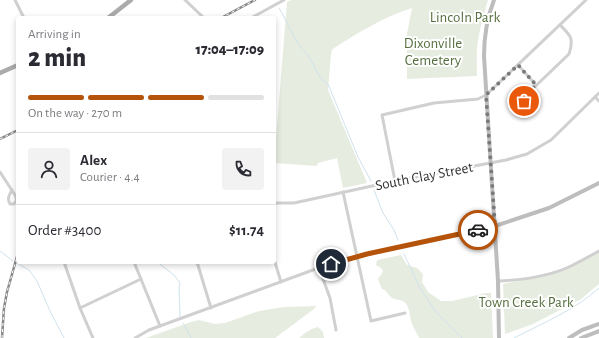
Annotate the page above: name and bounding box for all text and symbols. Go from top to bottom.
park label: Lincoln Park [430,10,500,25]
text: Arriving in [28,28,81,41]
park label: Dixonville Cemetery [404,36,462,68]
text: 17:04–17:09 [196,42,264,57]
text: 2 min [28,45,86,71]
pin [507,84,541,118]
icon: bag [513,90,535,112]
text: On the way · 270 m [28,107,122,120]
button: person [28,148,70,190]
button: phone [222,148,264,190]
text: Alex [80,153,107,168]
street label: South Clay Street [374,160,474,193]
text: Courier · 4.4 [80,171,140,184]
courier [458,210,498,250]
icon: car [467,219,489,241]
text: Order #3400 [28,223,101,238]
text: $11.74 [229,223,264,238]
pin [314,247,348,281]
icon: home [320,253,342,275]
park label: Town Creek Park [478,295,574,310]

